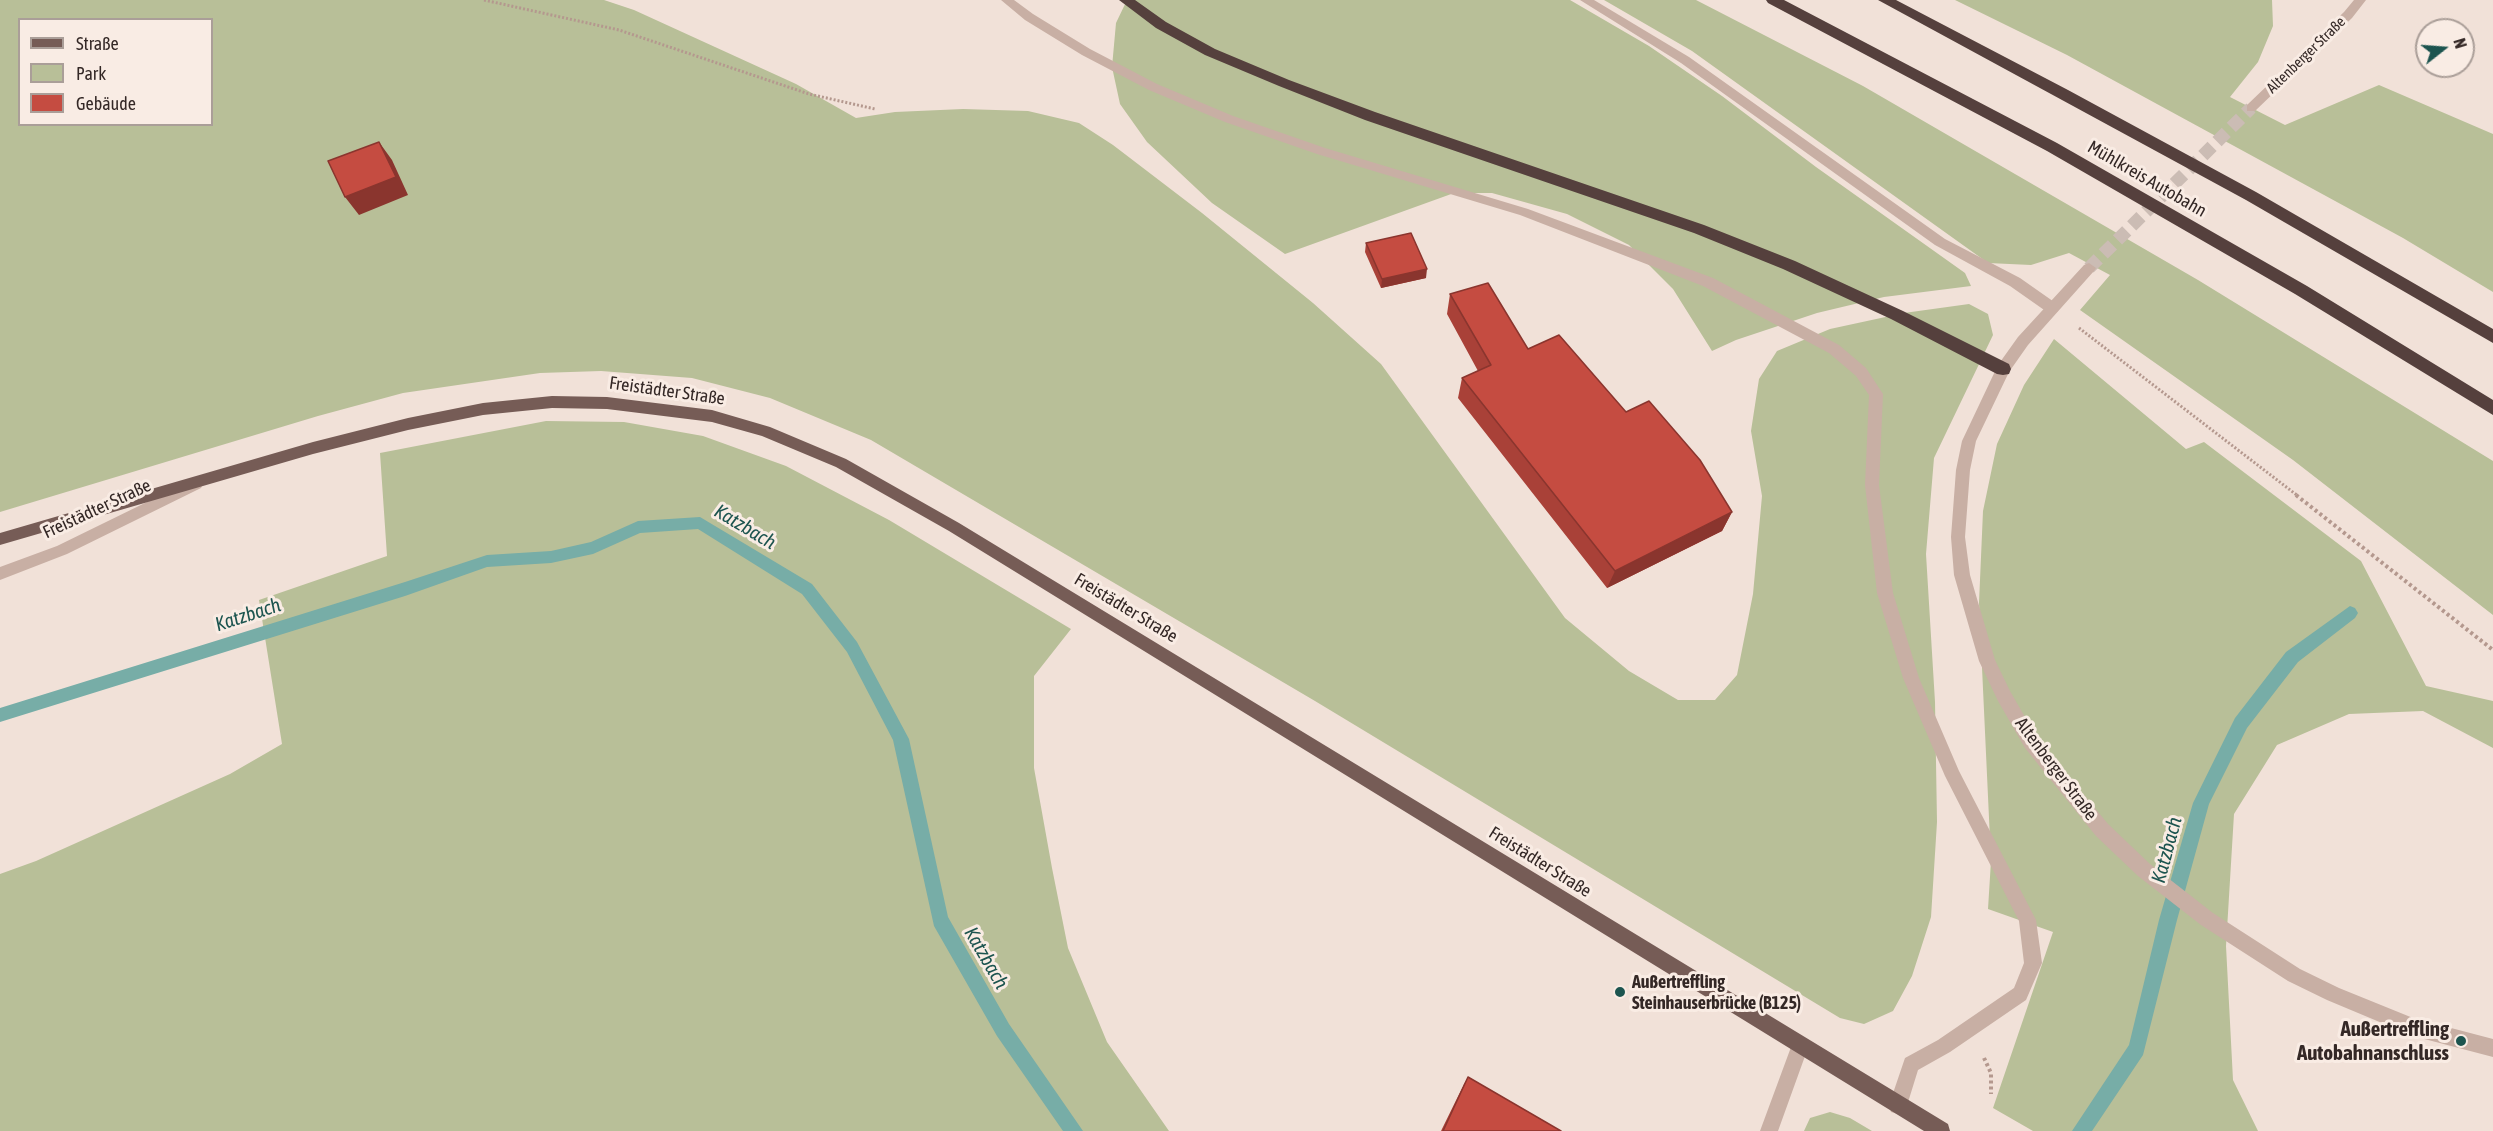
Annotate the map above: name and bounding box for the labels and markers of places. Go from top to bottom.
place label: Außertreffling Steinhauserbrücke (B125) [1632,971,1801,1014]
marker: Außertreffling Steinhauserbrücke (B125) [1613,985,1627,999]
place label: Außertreffling Autobahnanschluss [2297,1016,2449,1066]
marker: Außertreffling Autobahnanschluss [2454,1034,2468,1048]

